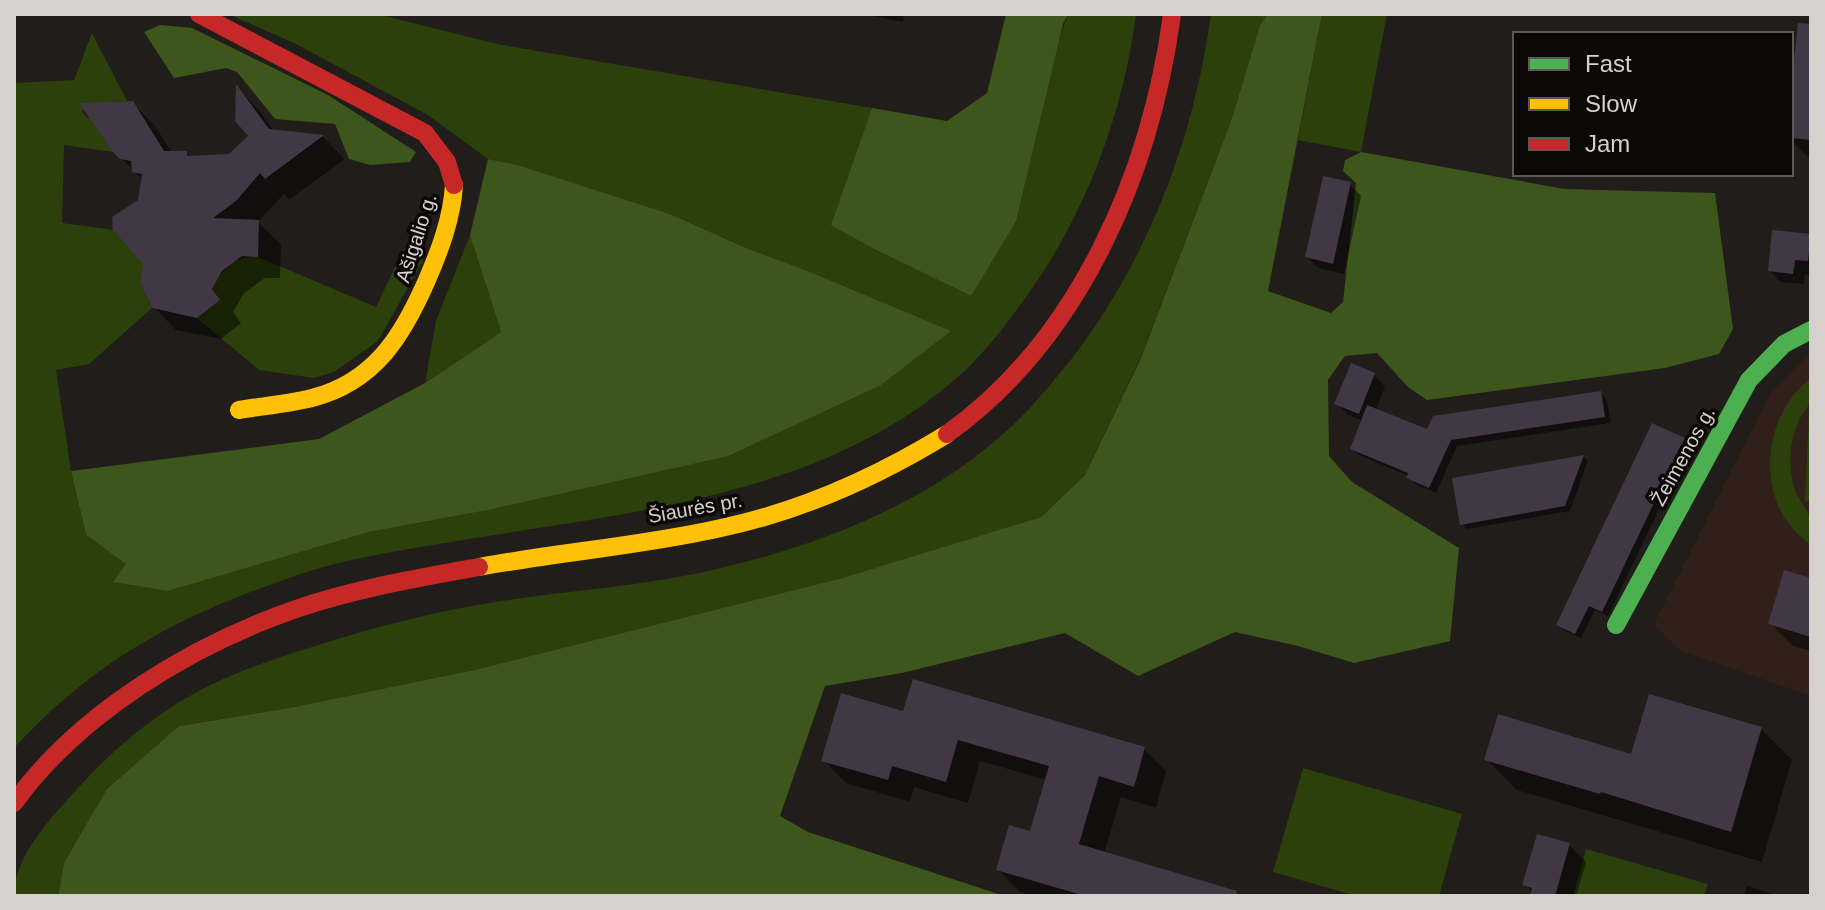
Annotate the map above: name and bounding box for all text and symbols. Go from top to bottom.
legend [1513,32,1793,176]
text: Fast [1585,50,1632,77]
text: Slow [1585,90,1638,117]
text: Jam [1585,130,1630,157]
street label: Ašigalio g. [391,191,441,285]
street label: Žeimenos g. [1647,403,1719,509]
street label: Šiaurės pr. [646,489,744,527]

